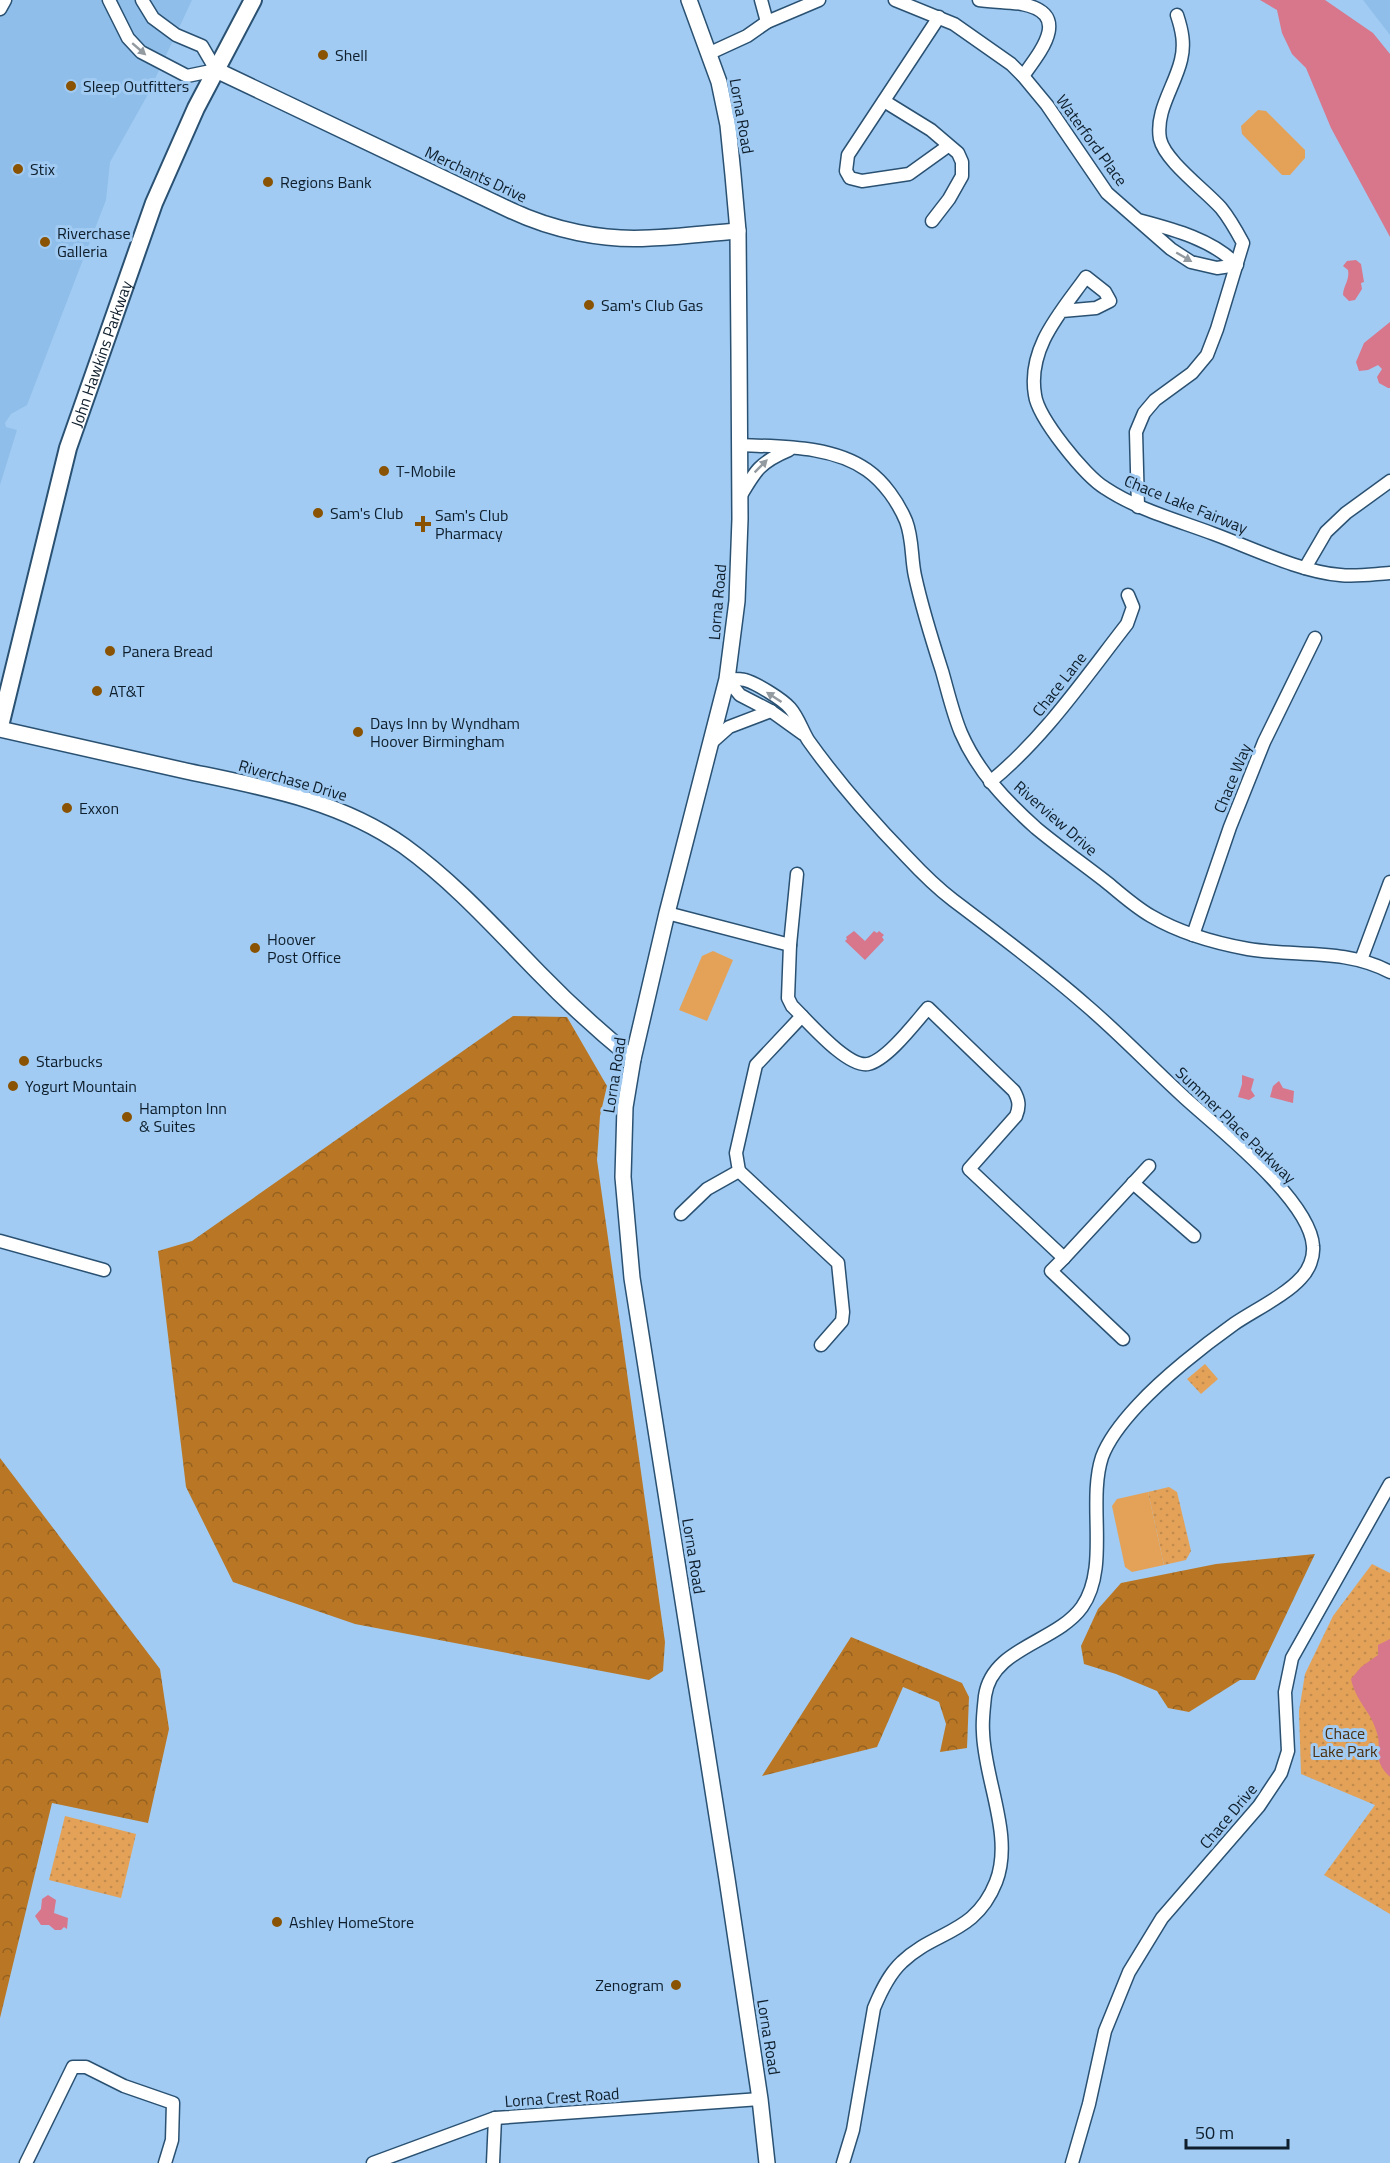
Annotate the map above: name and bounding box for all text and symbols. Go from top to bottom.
one-way arrow [132,42,147,56]
place label: Shell [335,43,368,67]
marker: Shell [316,48,330,62]
place label: Sleep Outfitters [83,74,189,98]
street label: Lorna Road [724,76,760,156]
marker: Sleep Outfitters [64,79,78,93]
street label: Waterford Place [1050,89,1134,191]
street label: Merchants Drive [421,140,531,208]
place label: Stix [30,157,55,181]
marker: Stix [11,162,25,176]
place label: Regions Bank [280,170,372,194]
marker: Regions Bank [261,175,275,189]
place label: Riverchase Galleria [57,221,130,263]
marker: Riverchase Galleria [38,235,52,249]
one-way arrow [1176,251,1192,262]
street label: John Hawkins Parkway [64,277,138,430]
place label: Sam's Club Gas [601,293,703,317]
marker: Sam's Club Gas [582,298,596,312]
one-way arrow [754,458,768,473]
place label: T-Mobile [396,459,456,483]
marker: T-Mobile [377,464,391,478]
street label: Chace Lake Fairway [1121,468,1252,540]
place label: Sam's Club [330,501,403,525]
place label: Sam's Club Pharmacy [435,503,508,545]
marker: Sam's Club [311,506,325,520]
marker: Sam's Club Pharmacy [416,517,430,531]
street label: Lorna Road [702,563,732,641]
place label: Panera Bread [122,639,213,663]
marker: Panera Bread [103,644,117,658]
street label: Chace Lane [1026,647,1092,721]
place label: AT&T [109,679,145,703]
marker: AT&T [90,684,104,698]
one-way arrow [766,691,783,702]
place label: Days Inn by Wyndham Hoover Birmingham [370,711,520,753]
marker: Days Inn by Wyndham Hoover Birmingham [351,725,365,739]
street label: Chace Way [1207,739,1257,817]
street label: Riverchase Drive [236,753,350,807]
street label: Riverview Drive [1009,775,1103,861]
place label: Exxon [79,796,119,820]
marker: Exxon [60,801,74,815]
place label: Hoover Post Office [267,927,341,969]
marker: Hoover Post Office [248,941,262,955]
street label: Lorna Road [596,1035,632,1115]
place label: Starbucks [36,1049,103,1073]
marker: Starbucks [17,1054,31,1068]
street label: Summer Place Parkway [1170,1061,1302,1189]
place label: Yogurt Mountain [25,1074,137,1098]
marker: Yogurt Mountain [6,1079,20,1093]
place label: Hampton Inn & Suites [139,1096,227,1138]
marker: Hampton Inn & Suites [120,1110,134,1124]
street label: Lorna Road [676,1516,712,1596]
park label: Chace Lake Park [1312,1721,1378,1763]
street label: Chace Drive [1193,1778,1263,1854]
place label: Ashley HomeStore [289,1910,414,1934]
marker: Ashley HomeStore [270,1915,284,1929]
place label: Zenogram [595,1973,664,1997]
marker: Zenogram [669,1978,683,1992]
street label: Lorna Road [751,1997,787,2077]
street label: Lorna Crest Road [504,2081,620,2113]
scale bar [1186,2112,1288,2150]
text: 50 m [1195,2119,1234,2146]

